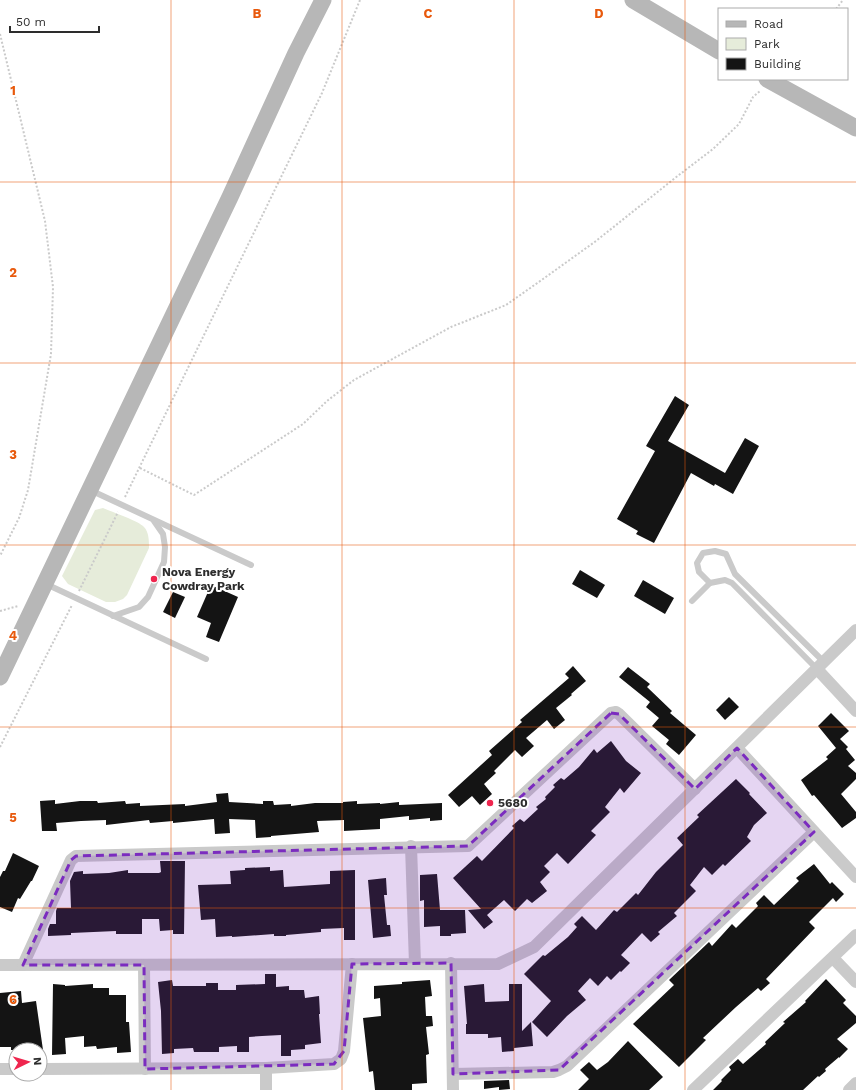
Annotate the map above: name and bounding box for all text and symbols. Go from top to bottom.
text: B [253,6,262,21]
text: C [424,6,433,21]
text: D [594,6,604,21]
scale bar [10,8,99,34]
legend [718,8,848,80]
text: 50 m [16,15,46,29]
text: Road [754,17,783,31]
text: Park [754,37,780,51]
text: Building [754,57,801,71]
text: 1 [10,83,16,98]
text: 2 [9,265,17,280]
text: 3 [9,447,17,462]
place label: Nova Energy Cowdray Park [162,565,245,593]
marker: Nova Energy Cowdray Park [149,574,159,584]
text: 4 [9,628,18,643]
place label: 5680 [498,796,528,810]
marker: 5680 [485,798,495,808]
text: 5 [9,810,17,825]
text: 6 [9,992,17,1007]
north arrow [8,1042,48,1082]
text: N [31,1057,44,1066]

